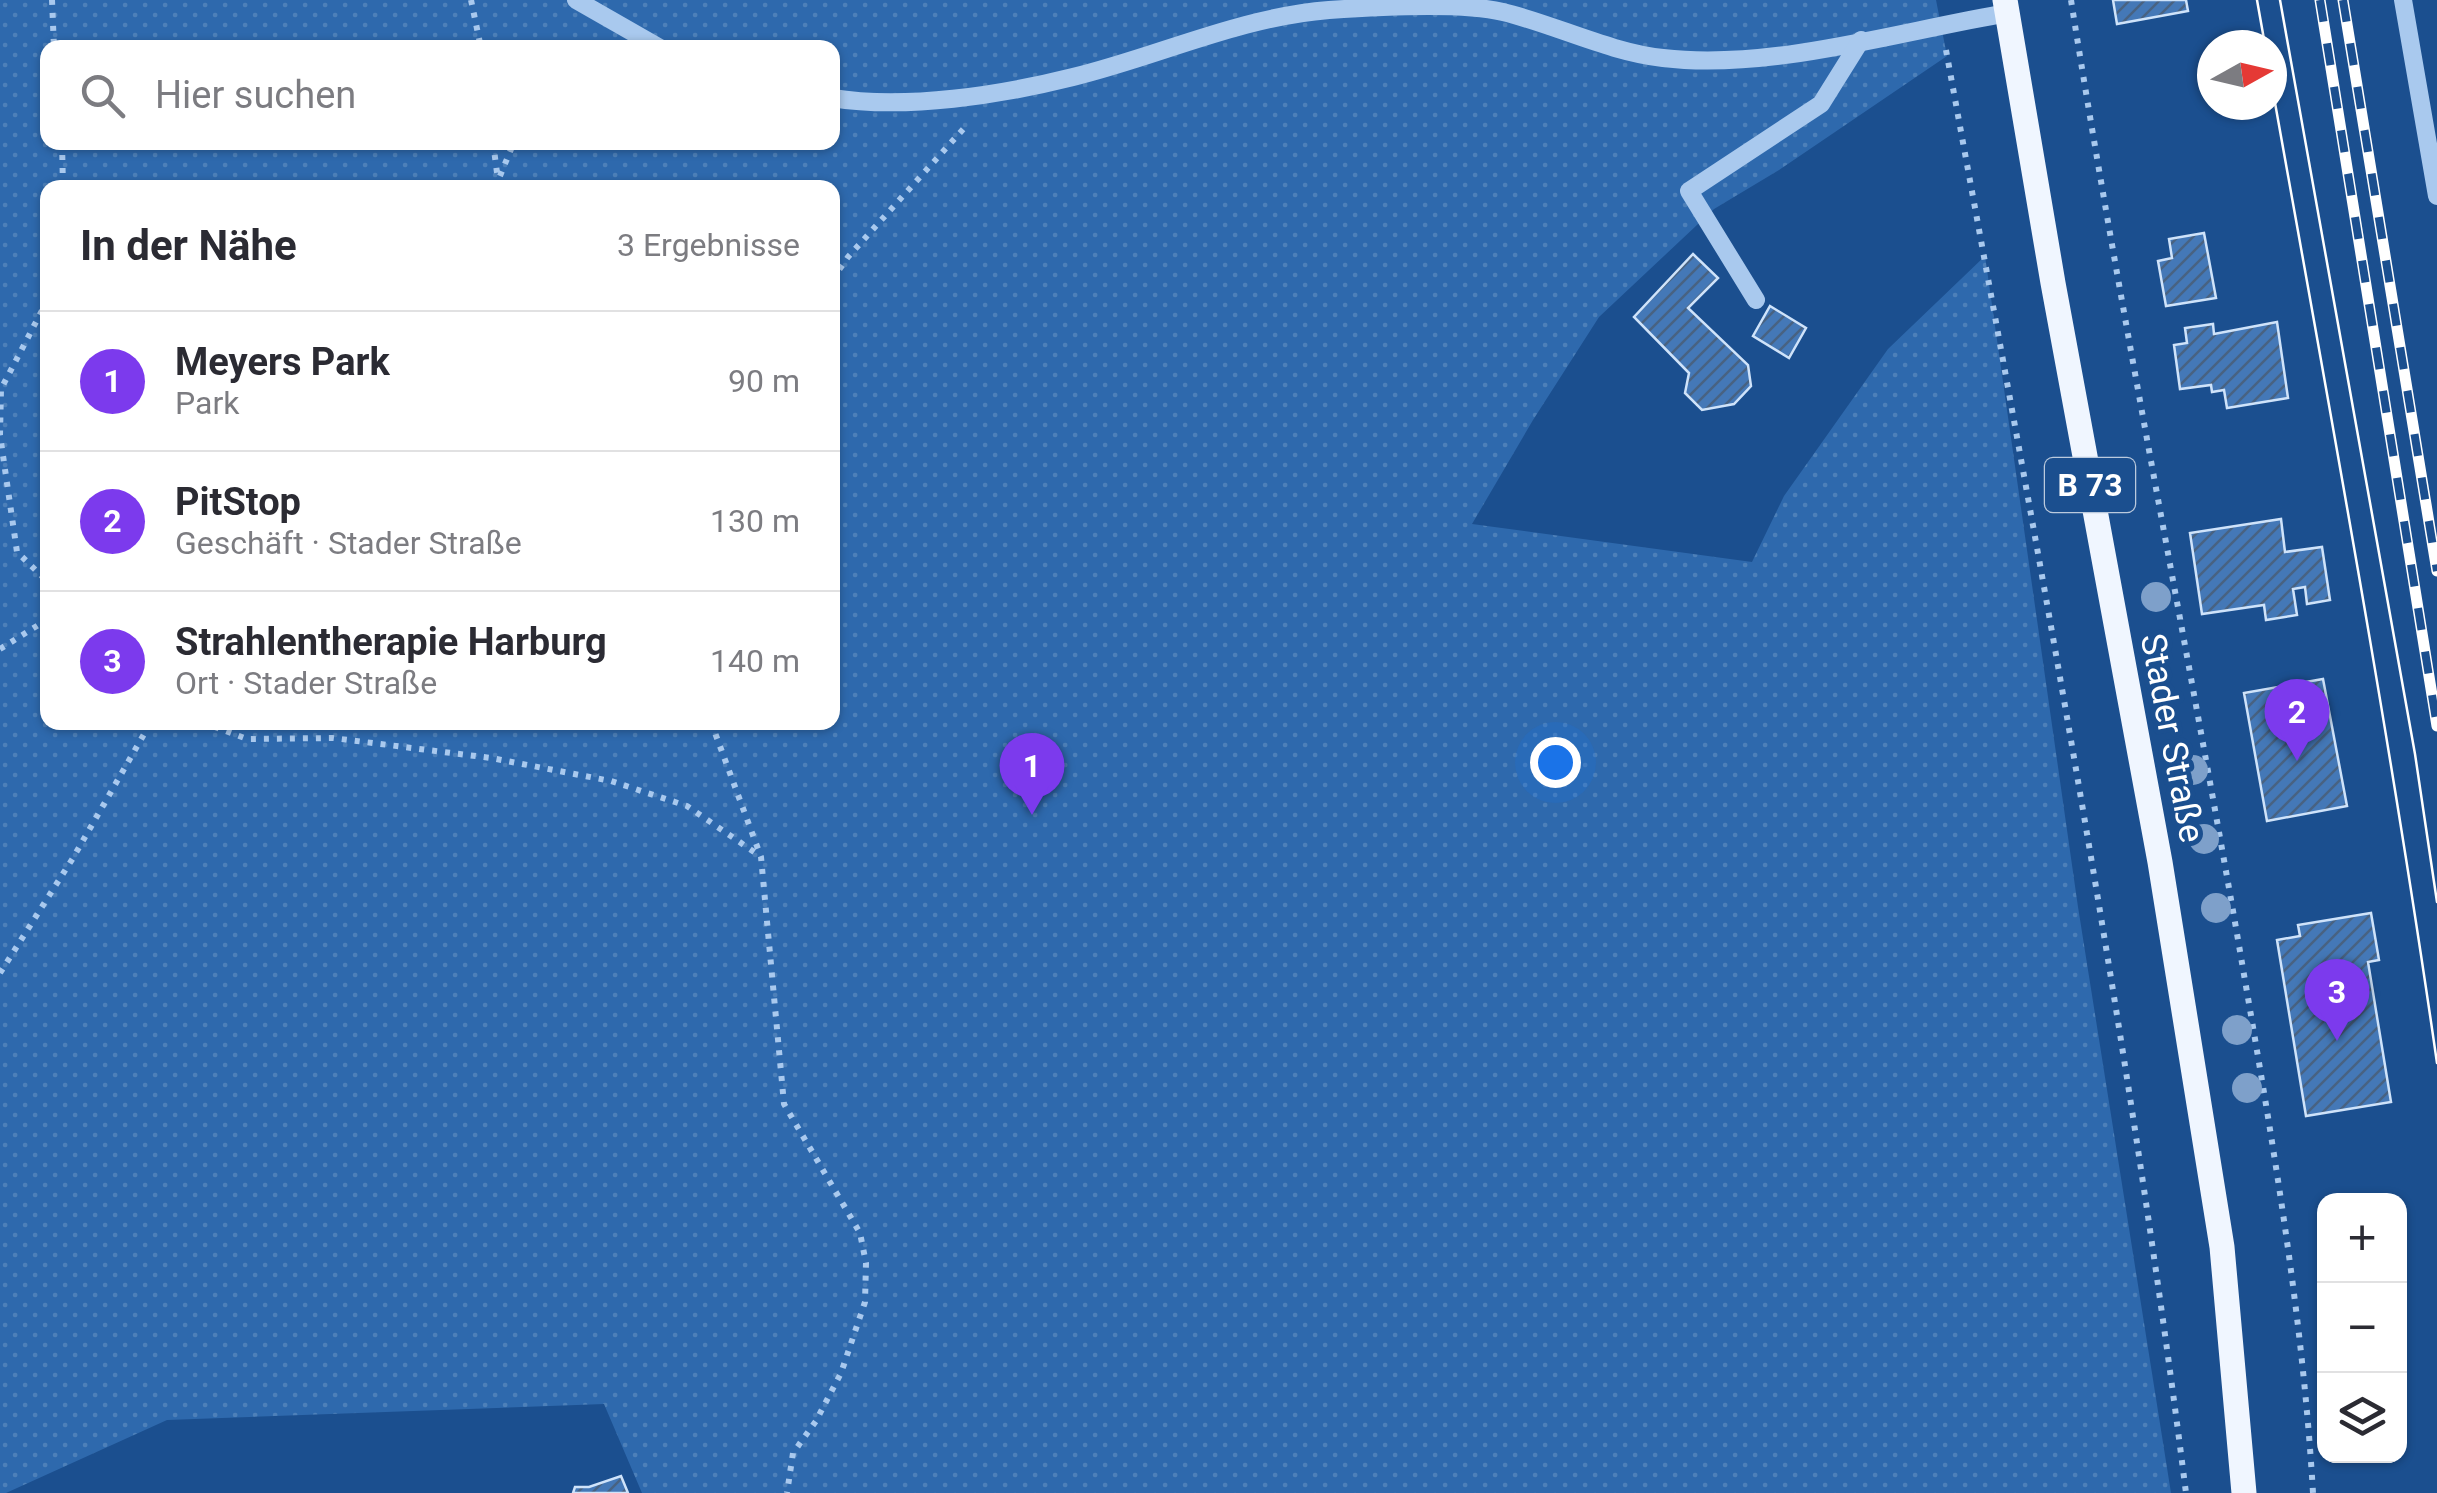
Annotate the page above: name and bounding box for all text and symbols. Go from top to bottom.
north arrow [2197,30,2287,120]
search box [40,40,840,150]
icon: search [75,68,130,123]
text: Hier suchen [155,73,356,117]
text: In der Nähe [80,221,297,270]
text: 3 Ergebnisse [617,226,800,264]
text: Meyers Park [175,340,390,384]
text: 1 [103,362,122,400]
text: 90 m [728,362,800,400]
text: Park [175,384,239,422]
road number: B 73 [2045,458,2135,512]
text: PitStop [175,480,301,524]
text: 2 [103,502,122,540]
text: 130 m [710,502,800,540]
text: Geschäft · Stader Straße [175,524,522,562]
text: Strahlentherapie Harburg [175,620,607,664]
street label: Stader Straße [2132,630,2212,846]
text: 3 [103,642,122,680]
text: 140 m [710,642,800,680]
text: Ort · Stader Straße [175,664,437,702]
pin: 2 [2264,678,2330,761]
pin: 1 [1000,732,1064,815]
your location [1530,737,1581,788]
pin: 3 [2304,958,2370,1041]
map controls [2317,1193,2407,1463]
button: + [2317,1193,2407,1283]
button: − [2317,1283,2407,1373]
button: layers [2317,1373,2407,1463]

